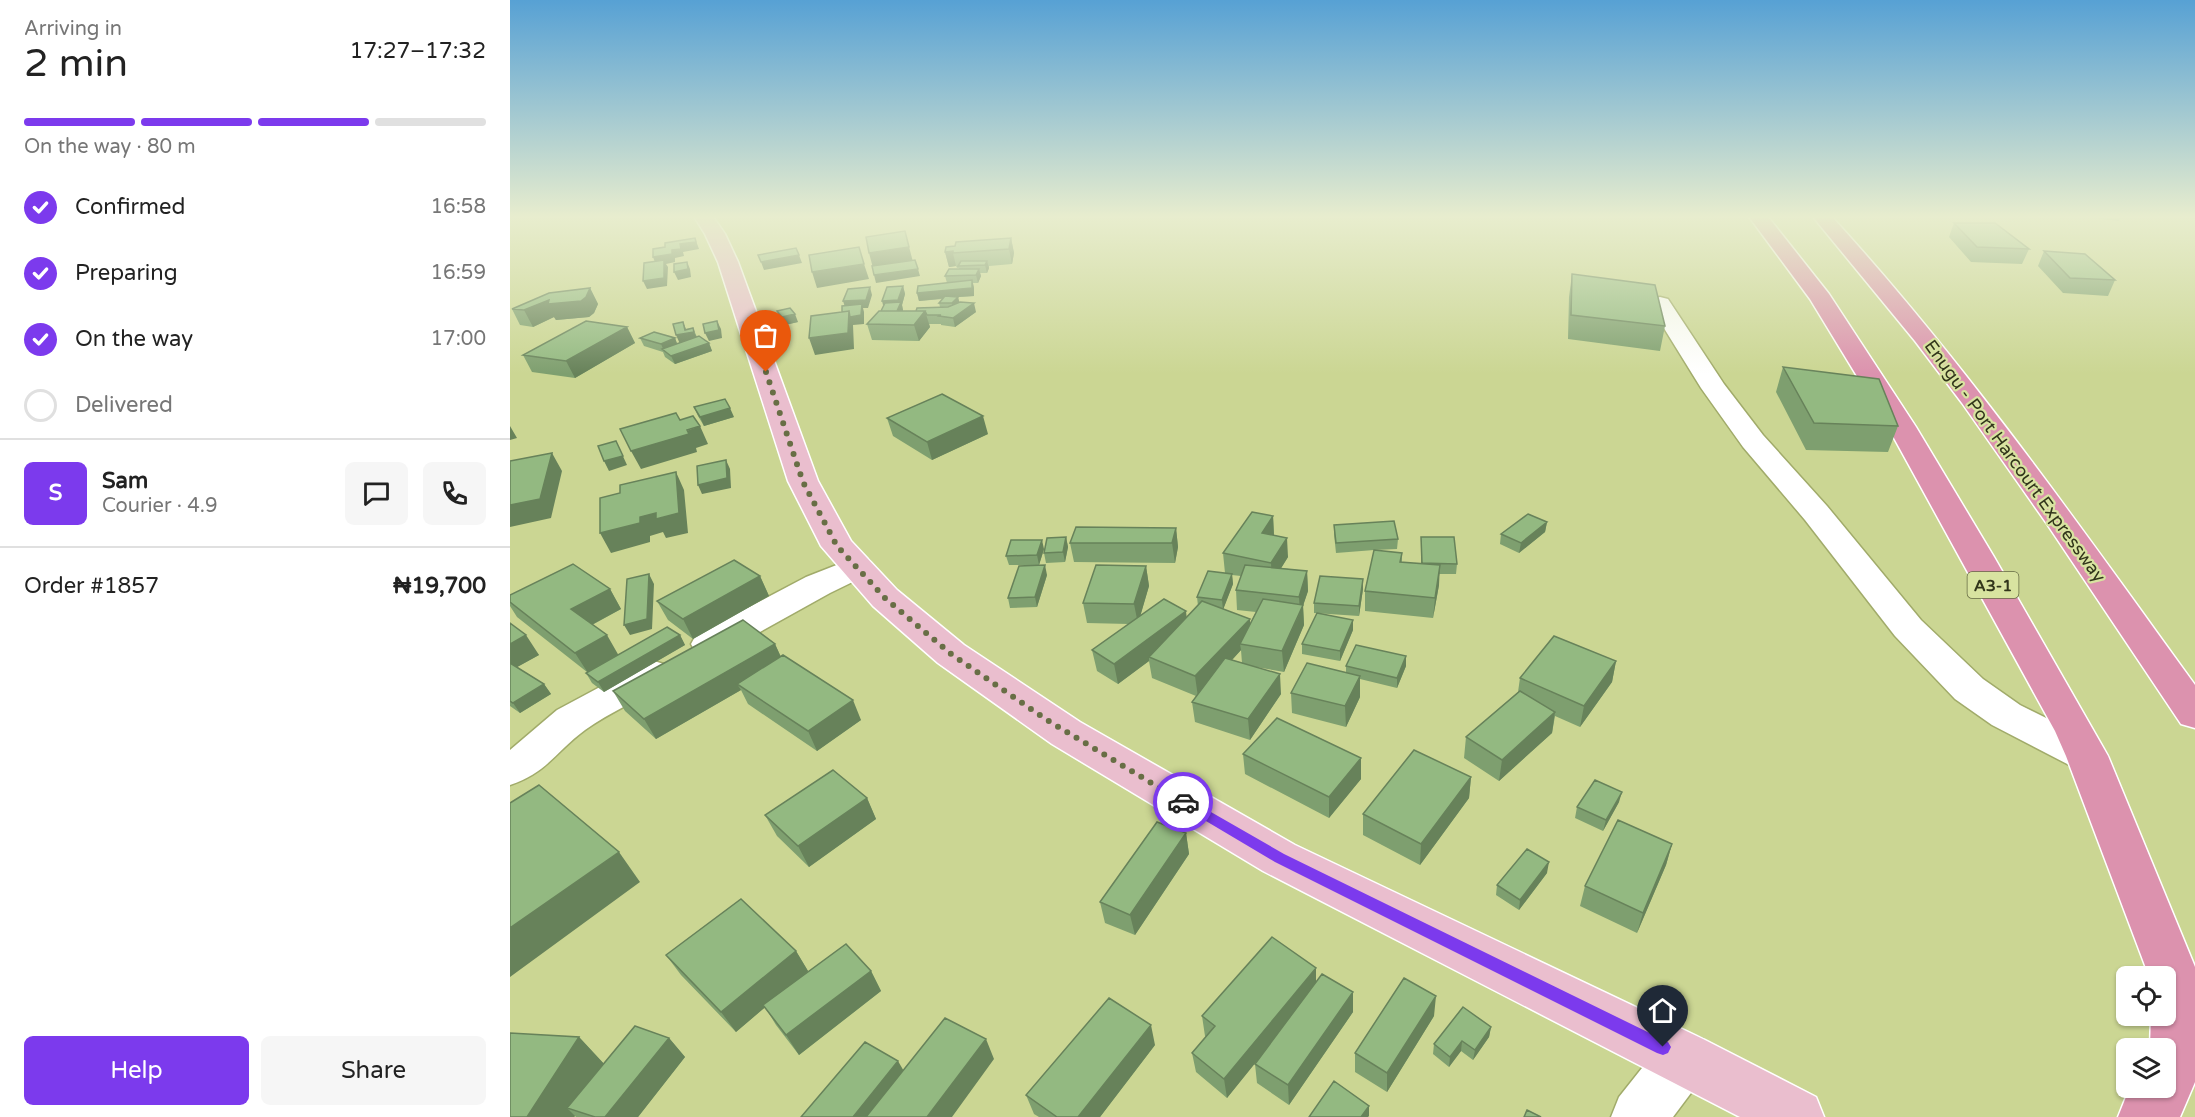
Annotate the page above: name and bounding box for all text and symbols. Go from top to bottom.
text: Arriving in [24,17,122,41]
text: 17:27–17:32 [349,38,486,64]
text: 2 min [24,40,128,87]
text: On the way · 80 m [24,135,196,159]
icon: check [24,191,57,224]
text: Confirmed [75,194,185,220]
text: 16:58 [431,195,486,219]
icon: check [24,257,57,290]
text: Preparing [75,260,178,286]
text: 16:59 [431,261,486,285]
pin [740,310,791,372]
icon: bag [749,319,782,352]
icon: check [24,323,57,356]
text: On the way [75,326,193,352]
text: 17:00 [431,327,486,351]
street label: Enugu - Port Harcourt Expressway [1920,336,2111,587]
text: Delivered [75,392,173,418]
button: chat [345,462,408,525]
button: phone [423,462,486,525]
text: Sam [102,468,148,494]
text: S [49,480,62,506]
text: Courier · 4.9 [102,494,217,518]
road number: A3-1 [1968,572,2018,598]
text: Order #1857 [24,573,159,599]
text: ₦19,700 [393,573,486,599]
courier [1153,772,1213,832]
icon: car [1167,786,1200,819]
map controls [2116,966,2176,1098]
button: locate [2116,966,2176,1026]
pin [1637,985,1688,1047]
icon: home [1646,994,1679,1027]
button: Help [24,1036,249,1105]
button: Share [261,1036,486,1105]
button: layers [2116,1038,2176,1098]

